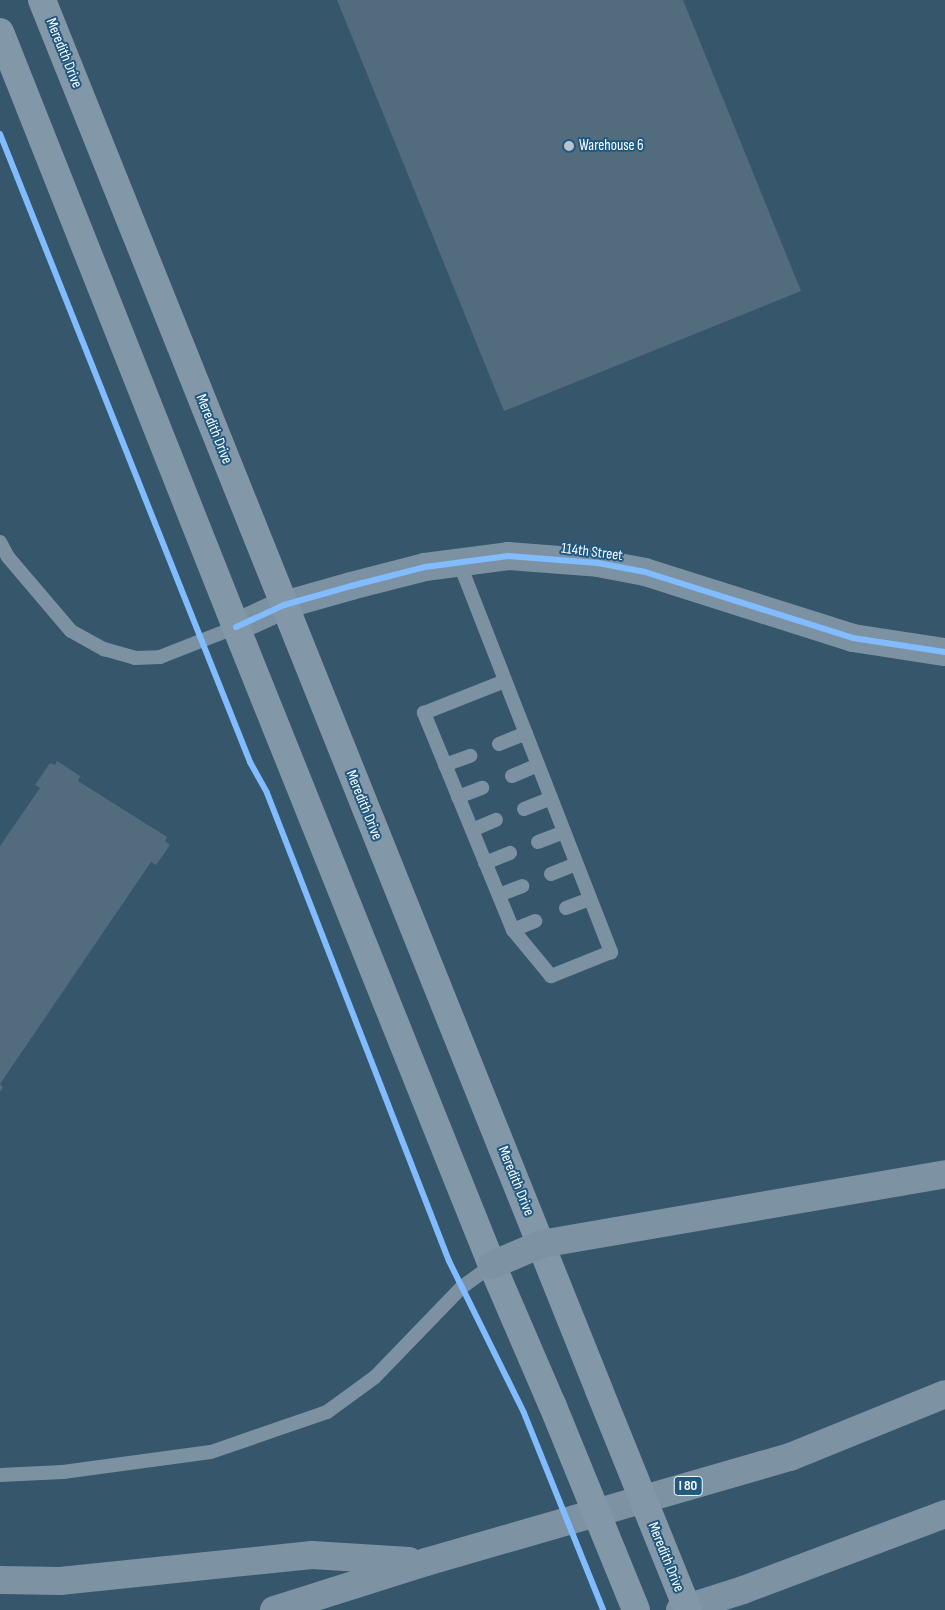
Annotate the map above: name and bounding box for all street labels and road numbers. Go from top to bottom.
street label: Meredith Drive [42,15,86,91]
street label: Meredith Drive [192,391,236,467]
street label: 114th Street [560,539,624,565]
street label: Meredith Drive [342,767,386,843]
street label: Meredith Drive [494,1143,538,1219]
road number: I 80 [673,1474,703,1498]
street label: Meredith Drive [644,1519,688,1595]

